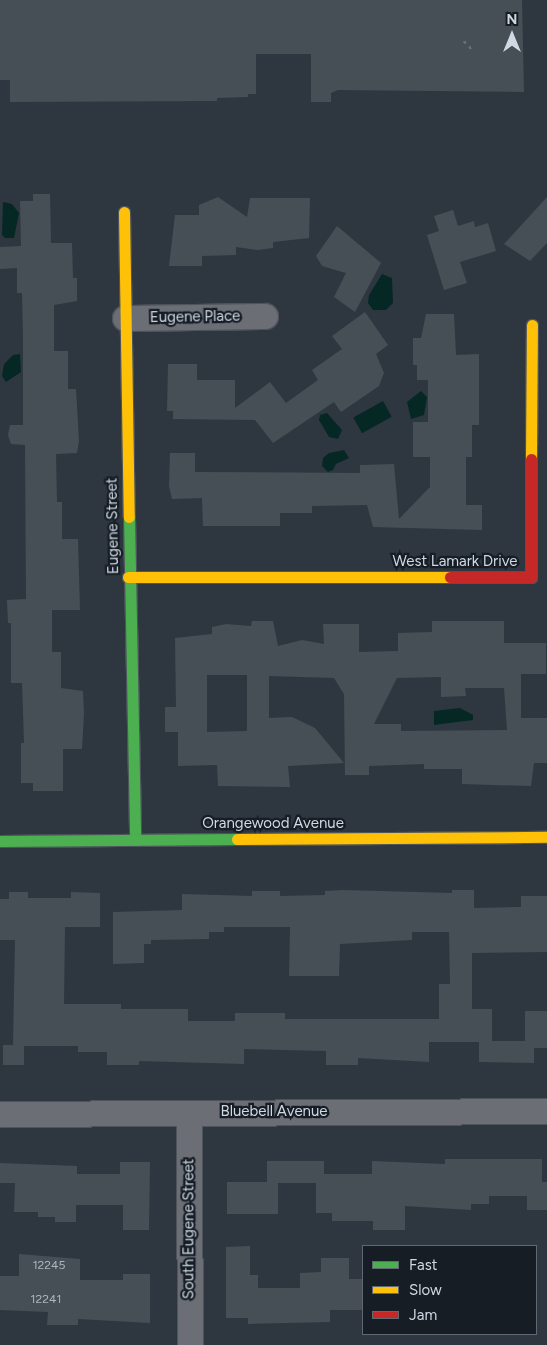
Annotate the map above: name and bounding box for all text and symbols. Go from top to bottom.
north arrow [487,10,537,60]
text: N [507,11,517,28]
street label: Eugene Place [150,307,240,327]
street label: Eugene Street [103,478,123,574]
street label: West Lamark Drive [393,553,517,571]
street label: Orangewood Avenue [202,815,344,833]
street label: Bluebell Avenue [220,1103,328,1121]
street label: South Eugene Street [180,1159,198,1299]
legend [362,1245,537,1335]
text: Fast [409,1256,437,1274]
house number: 12245 [33,1259,65,1273]
text: Slow [409,1281,442,1299]
house number: 12241 [31,1293,61,1307]
text: Jam [409,1306,437,1324]

